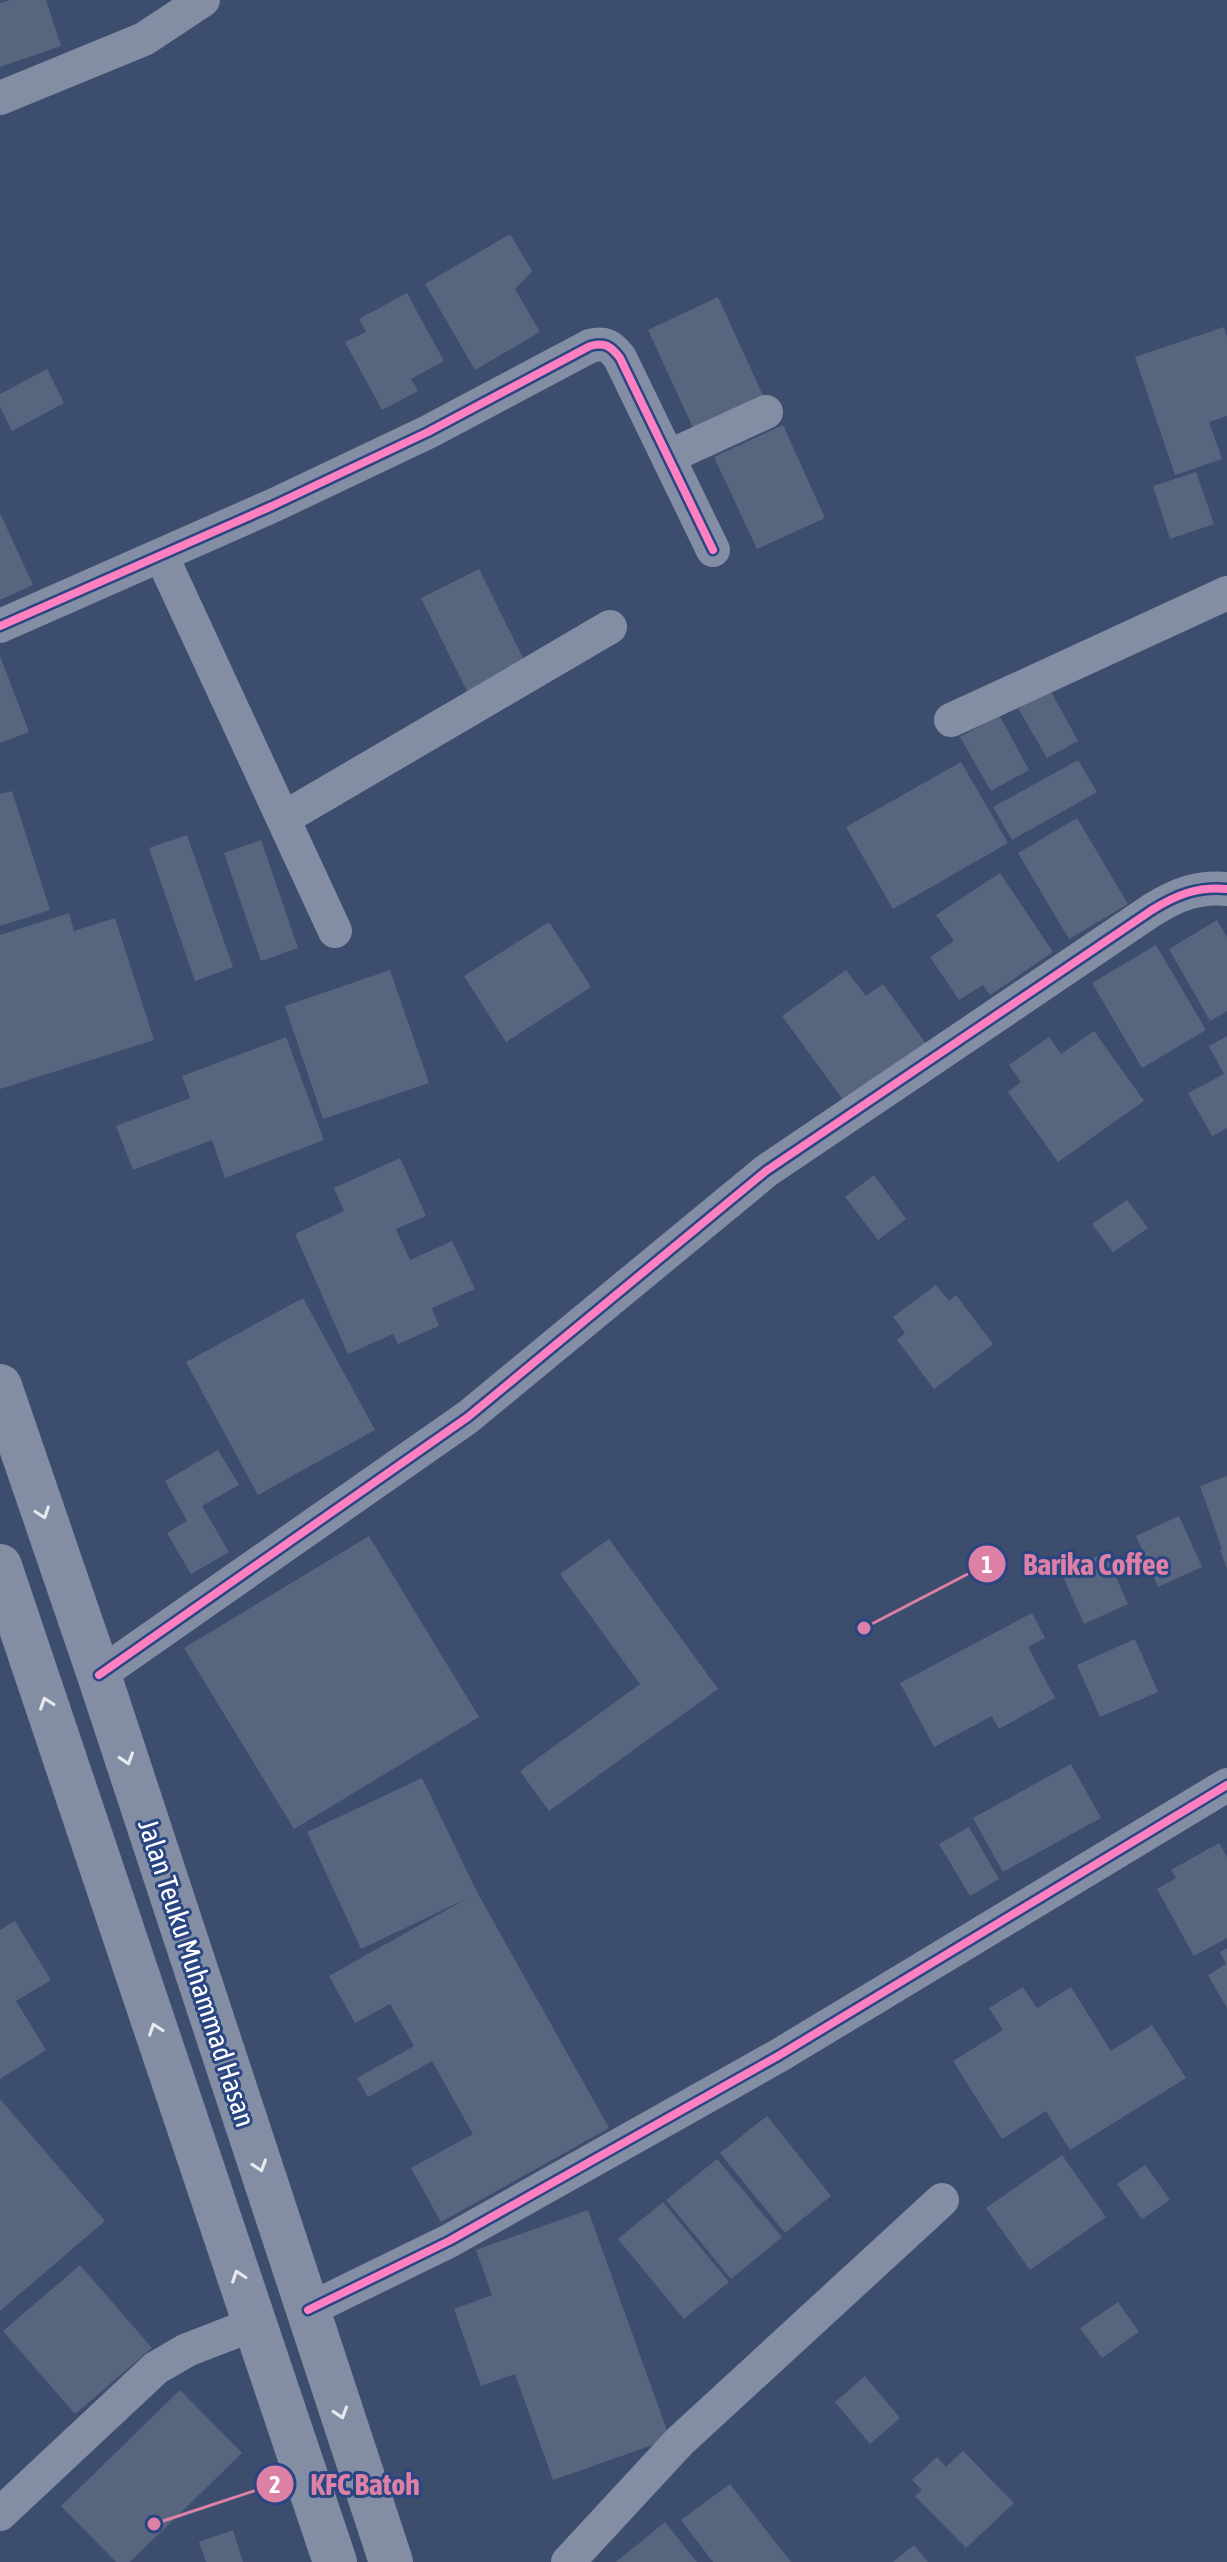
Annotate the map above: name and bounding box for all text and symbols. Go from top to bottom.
one-way arrow [34,1505,50,1519]
callout: Barika Coffee [967,1537,1185,1591]
text: Barika Coffee [1023,1547,1169,1581]
text: 1 [981,1551,993,1578]
one-way arrow [39,1697,55,1710]
one-way arrow [117,1751,133,1765]
street label: Jalan Teuku Muhammad Hasan [132,1815,262,2131]
one-way arrow [149,2023,165,2037]
one-way arrow [251,2158,267,2172]
one-way arrow [231,2270,247,2284]
one-way arrow [332,2405,348,2419]
callout: KFC Batoh [255,2457,436,2511]
text: KFC Batoh [310,2467,420,2501]
text: 2 [269,2471,281,2498]

